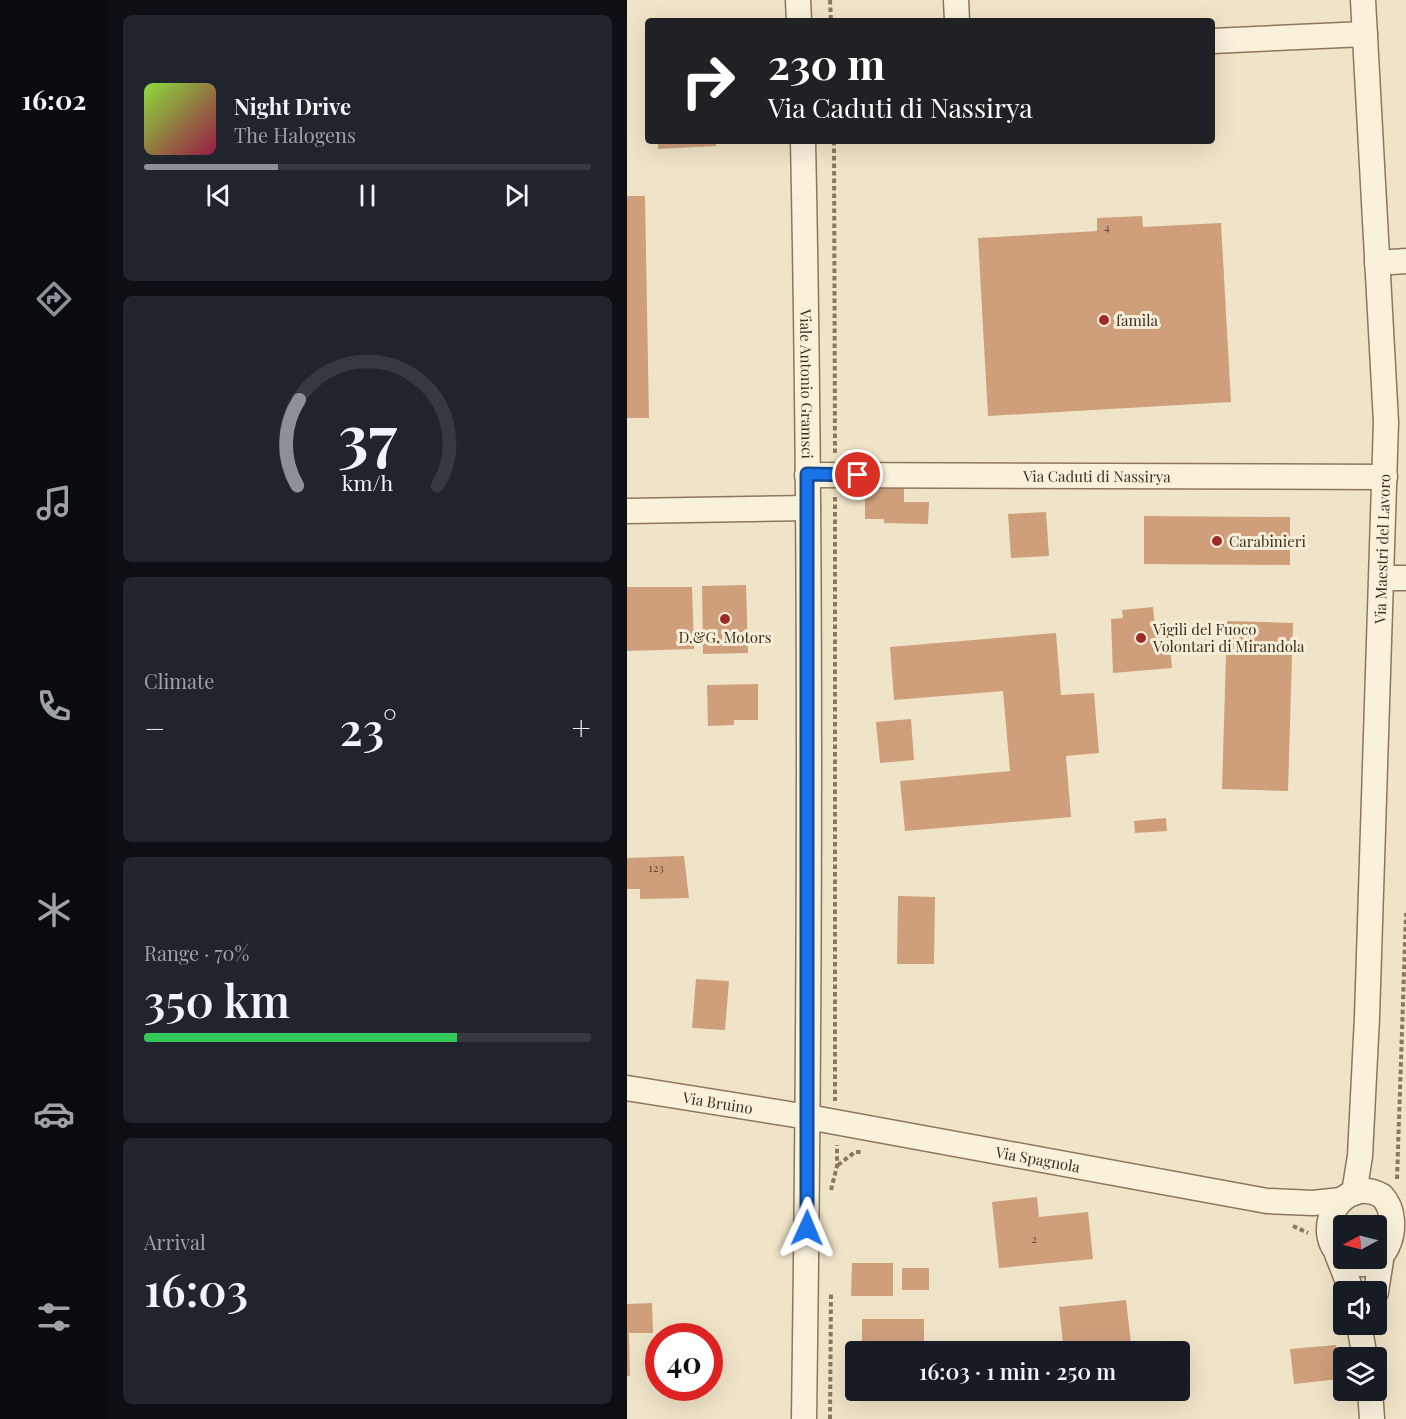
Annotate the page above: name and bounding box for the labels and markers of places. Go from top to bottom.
place label: famila [1116,310,1158,330]
marker: famila [1097,313,1111,327]
pin [832,449,883,500]
place label: Carabinieri [1229,531,1306,551]
marker: Carabinieri [1210,534,1224,548]
marker: D.&G. Motors [718,612,732,626]
place label: Vigili del Fuoco Volontari di Mirandola [1152,619,1305,656]
place label: D.&G. Motors [679,627,771,647]
marker: Vigili del Fuoco Volontari di Mirandola [1134,631,1148,645]

